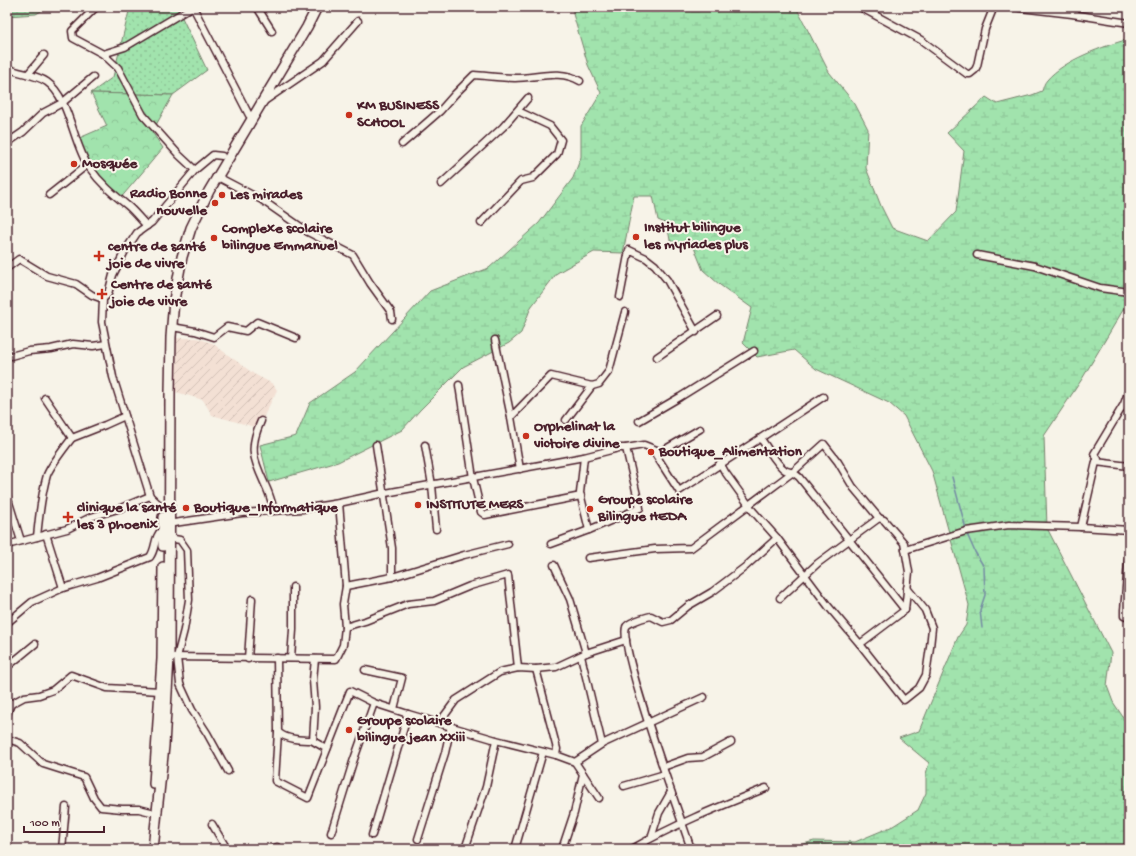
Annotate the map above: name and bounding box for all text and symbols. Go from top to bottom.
place label: KM BUSINESS SCHOOL [356,97,440,132]
marker: KM BUSINESS SCHOOL [344,110,354,120]
place label: Mosquée [82,155,138,173]
marker: Mosquée [69,159,79,169]
place label: Radio Bonne nouvelle [129,185,208,220]
place label: Les mirades [230,186,303,204]
marker: Les mirades [217,190,227,200]
marker: Radio Bonne nouvelle [210,198,220,208]
place label: Institut bilingue les myriades plus [643,219,749,254]
place label: Complexe scolaire bilingue Emmanuel [221,220,339,255]
marker: Institut bilingue les myriades plus [631,232,641,242]
marker: Complexe scolaire bilingue Emmanuel [209,233,219,243]
place label: centre de santé joie de vivre [105,238,207,273]
marker: centre de santé joie de vivre [93,250,105,262]
place label: Centre de santé joie de vivre [108,276,213,311]
marker: Centre de santé joie de vivre [96,288,108,300]
place label: Orphelinat la victoire divine [533,418,621,453]
marker: Orphelinat la victoire divine [521,431,531,441]
place label: Boutique_Alimentation [658,443,803,461]
marker: Boutique_Alimentation [646,447,656,457]
place label: Groupe scolaire Bilingue HEDA [597,491,694,526]
place label: INSTITUTE MERS [426,496,524,514]
place label: clinique la santé les 3 phoenix [76,499,178,534]
place label: Boutique_Informatique [193,499,339,517]
marker: INSTITUTE MERS [413,500,423,510]
marker: Boutique_Informatique [181,503,191,513]
marker: Groupe scolaire Bilingue HEDA [585,504,595,514]
marker: clinique la santé les 3 phoenix [62,511,74,523]
place label: Groupe scolaire bilingue jean xxiii [356,712,465,747]
marker: Groupe scolaire bilingue jean xxiii [344,725,354,735]
scale bar [24,808,104,834]
text: 100 m [29,817,60,831]

